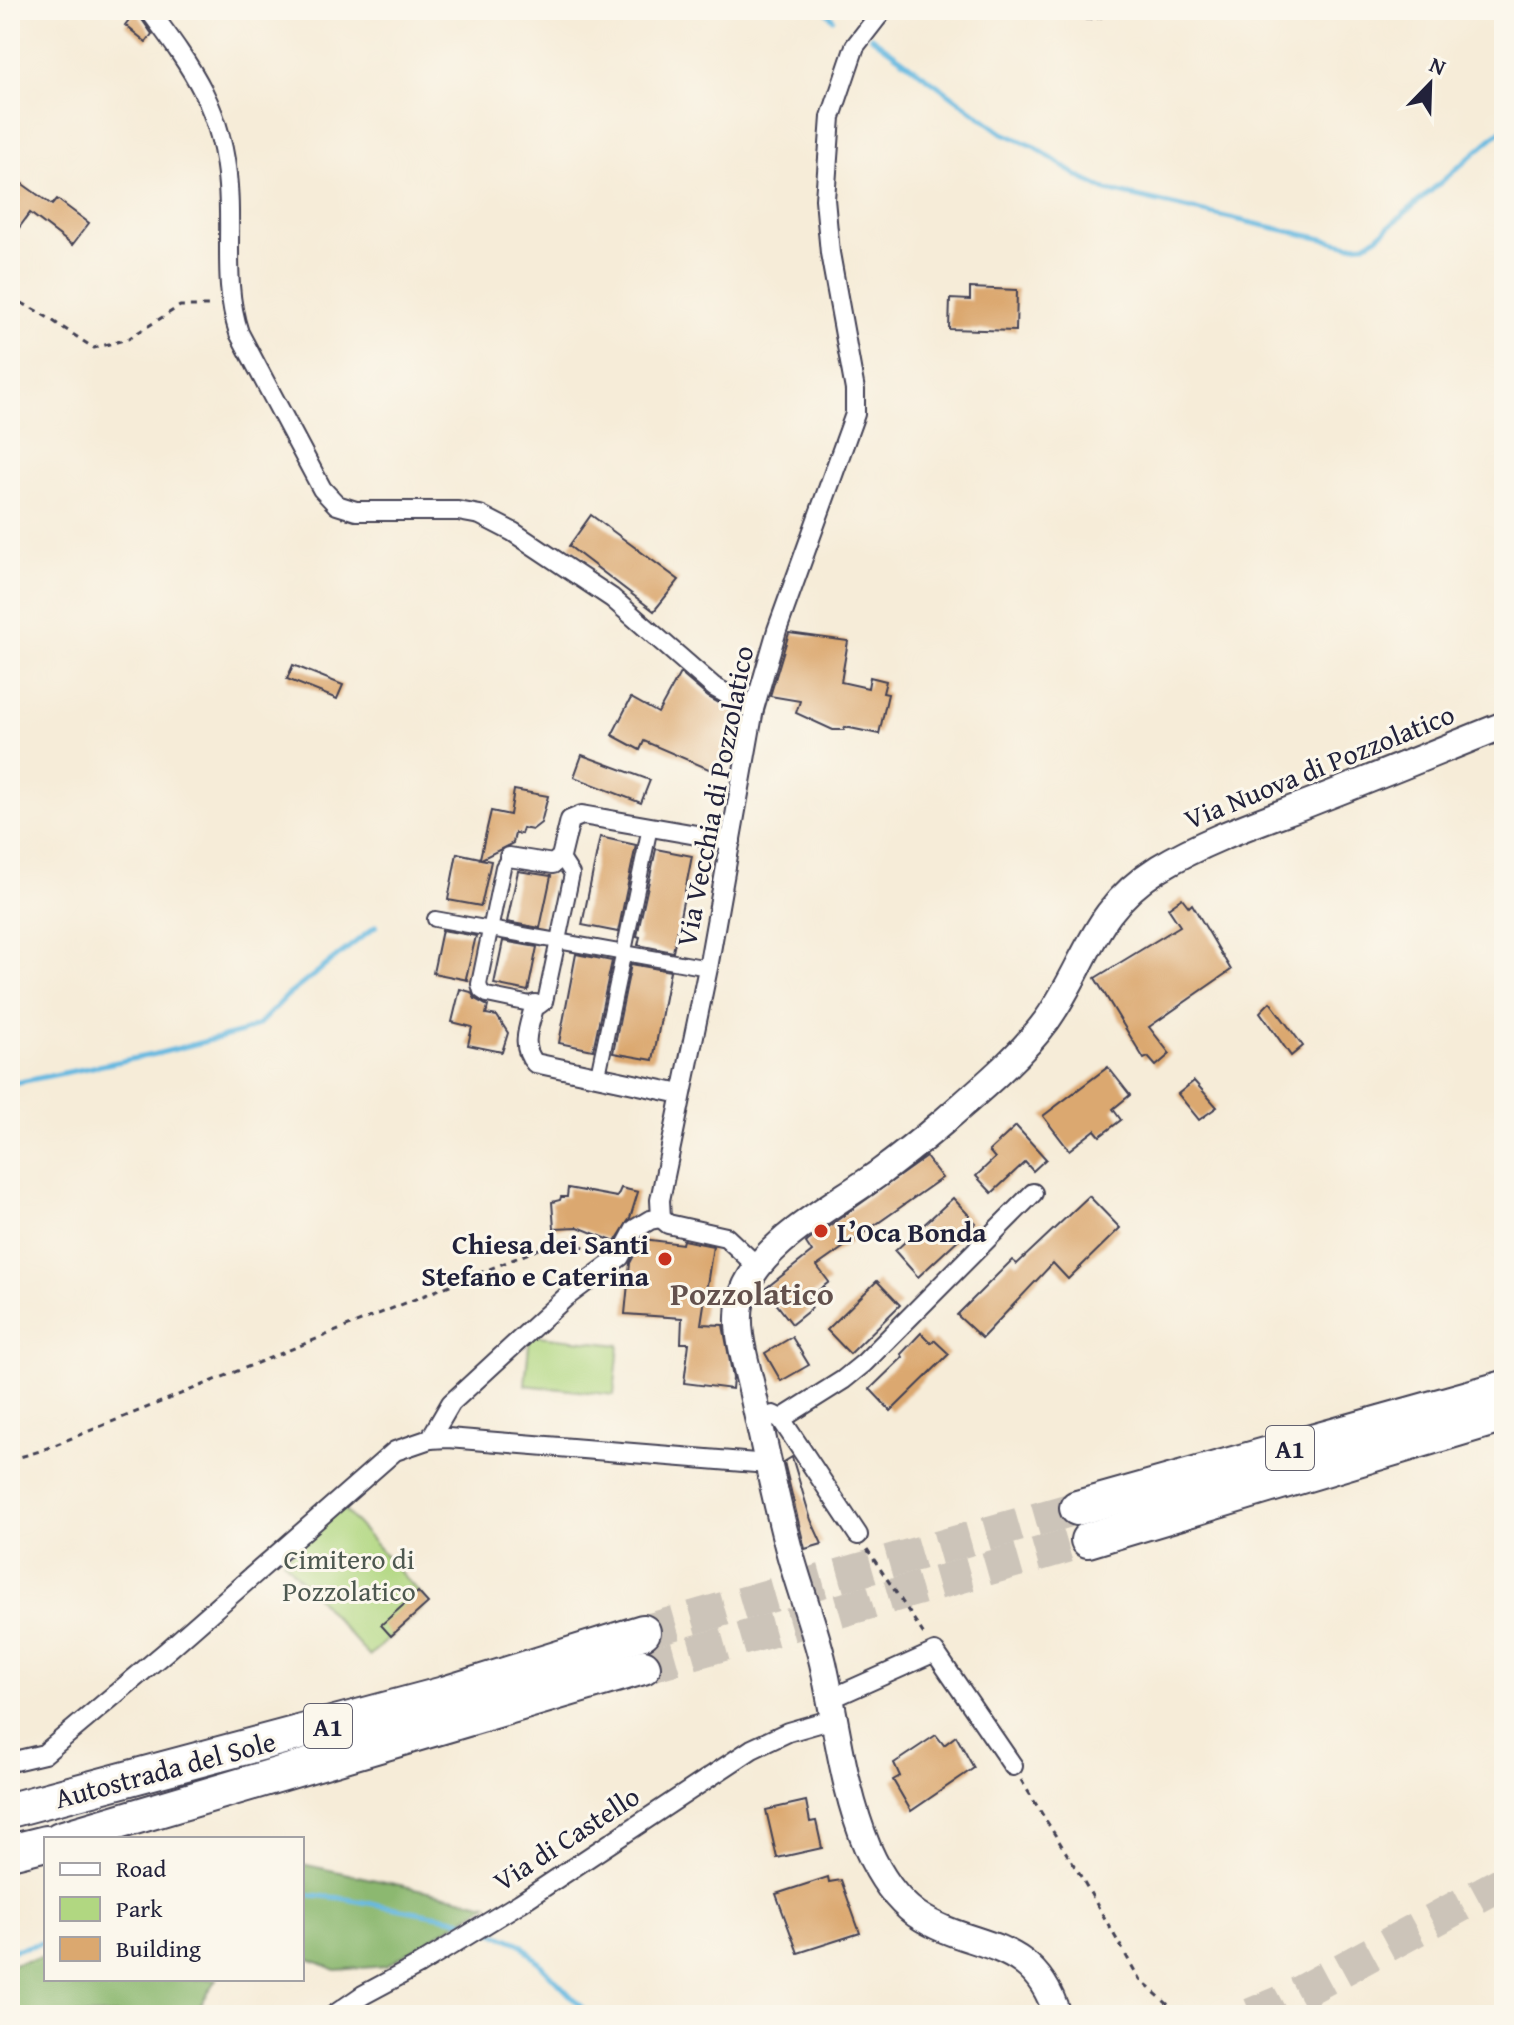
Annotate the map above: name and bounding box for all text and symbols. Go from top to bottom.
north arrow [1390,44,1470,124]
text: N [1425,48,1451,83]
street label: Via Vecchia di Pozzolatico [665,642,763,950]
street label: Via Nuova di Pozzolatico [1178,693,1460,839]
place label: L’Oca Bonda [837,1211,987,1252]
marker: L’Oca Bonda [812,1222,830,1240]
place label: Chiesa dei Santi Stefano e Caterina [421,1223,650,1296]
marker: Chiesa dei Santi Stefano e Caterina [656,1250,674,1268]
district label: Pozzolatico [670,1270,834,1317]
road number: A1 [1266,1426,1314,1470]
park label: Cimitero di Pozzolatico [282,1538,416,1611]
road number: A1 [304,1704,352,1748]
street label: Autostrada del Sole [50,1720,280,1818]
street label: Via di Castello [485,1775,647,1901]
legend [44,1837,304,1981]
text: Road [116,1851,166,1886]
text: Park [116,1891,163,1926]
text: Building [116,1931,201,1966]

